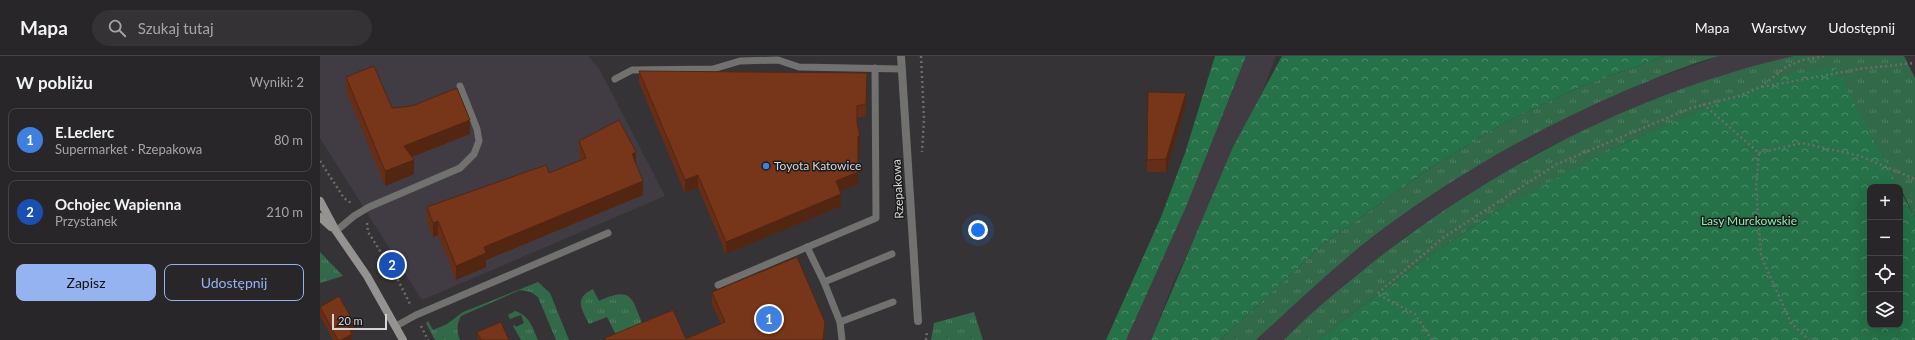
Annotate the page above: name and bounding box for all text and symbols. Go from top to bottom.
search box [92,10,372,46]
text: Mapa [20,16,68,39]
icon: search [106,17,128,39]
text: Szukaj tutaj [138,19,214,37]
text: Mapa [1695,19,1729,36]
text: Warstwy [1751,19,1806,36]
text: Udostępnij [1828,19,1895,36]
text: W pobliżu [16,72,93,93]
text: Wyniki: 2 [250,74,304,90]
text: E.Leclerc [55,123,114,141]
text: 1 [26,132,34,148]
text: 80 m [274,132,303,148]
text: Supermarket · Rzepakowa [55,141,202,157]
place label: Toyota Katowice [774,158,861,173]
street label: Rzepakowa [888,159,907,219]
marker: Toyota Katowice [761,161,771,171]
map controls [1867,184,1903,328]
button: + [1867,184,1903,220]
text: Ochojec Wapienna [55,195,181,213]
text: 2 [26,204,34,220]
text: 210 m [266,204,303,220]
text: Przystanek [55,213,117,229]
park label: Lasy Murckowskie [1701,213,1797,228]
your location [968,220,988,240]
button: − [1867,220,1903,256]
pin: 2 [379,250,405,280]
button: locate [1867,256,1903,292]
button: Zapisz [16,264,156,301]
button: Udostępnij [164,264,304,301]
button: layers [1867,292,1903,328]
pin: 1 [756,304,782,334]
scale bar [332,312,387,331]
text: 20 m [338,314,363,327]

